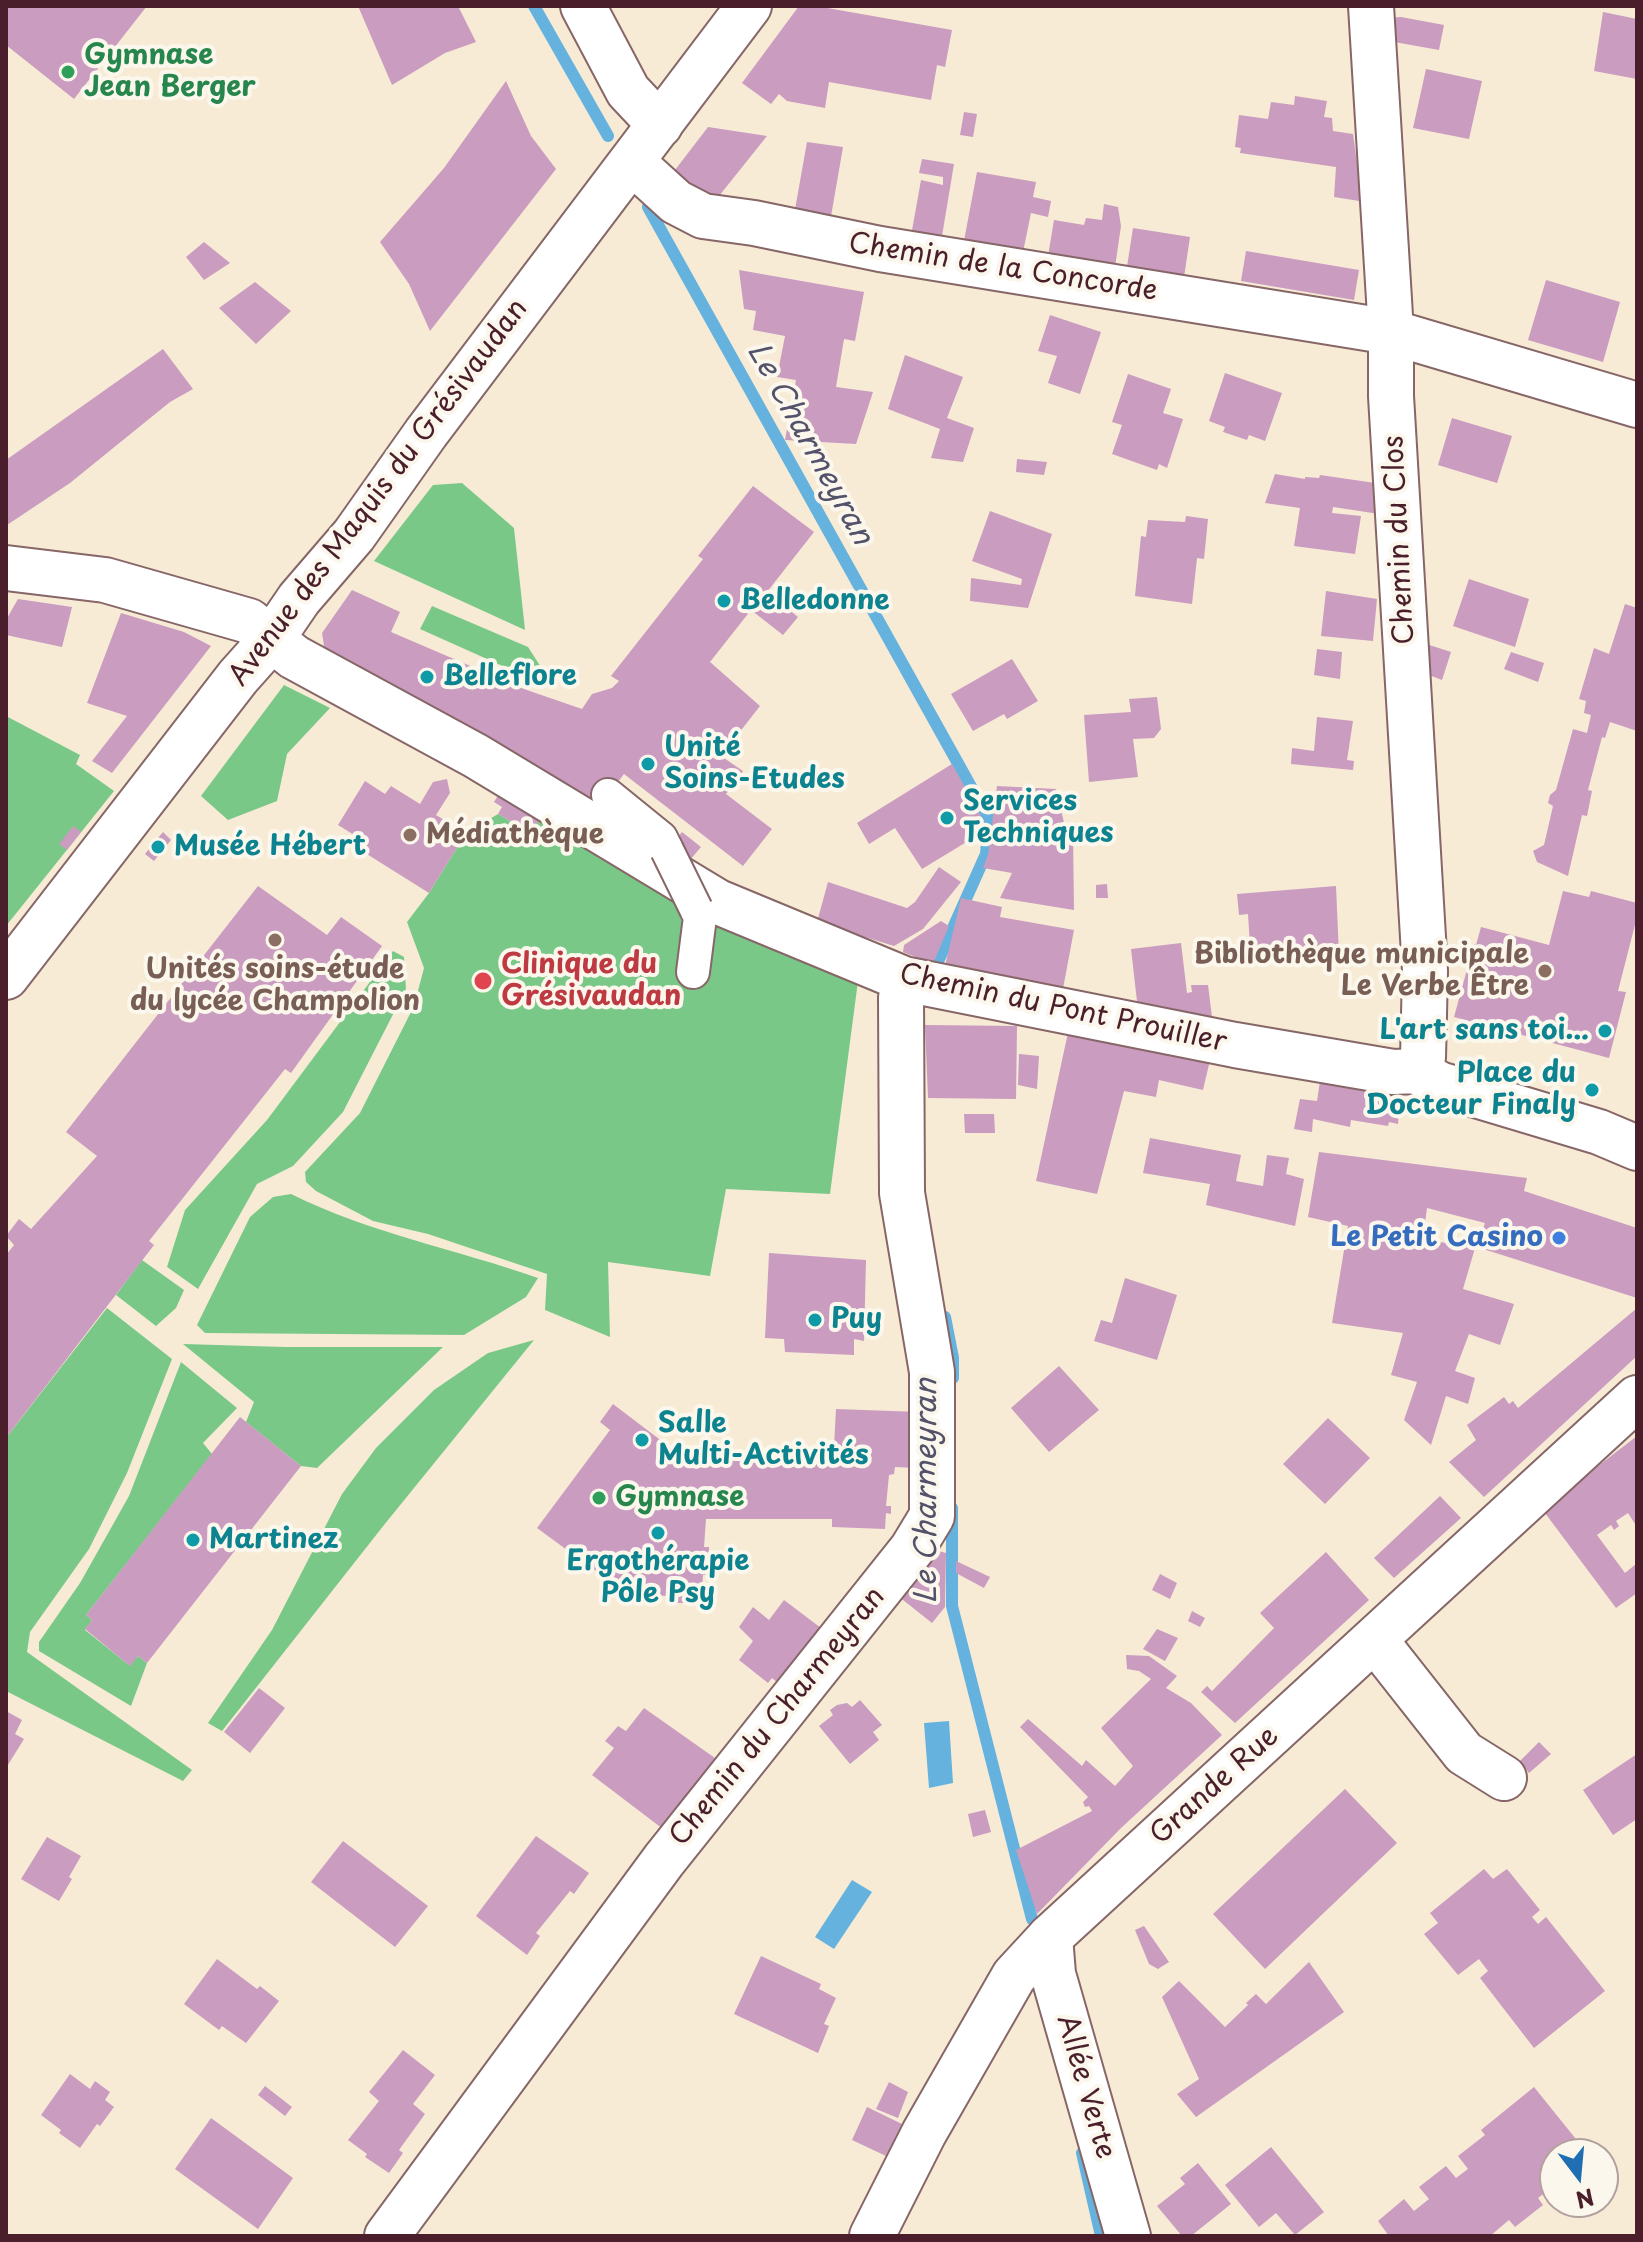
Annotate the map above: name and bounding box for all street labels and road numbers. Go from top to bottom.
street label: Chemin de la Concorde [846,227,1160,309]
street label: Avenue des Maquis du Grésivaudan [223,293,535,693]
street label: Chemin du Clos [1378,435,1422,645]
street label: Chemin du Pont Prouiller [896,958,1230,1060]
street label: Chemin du Charmeyran [663,1581,893,1853]
street label: Grande Rue [1144,1720,1286,1852]
street label: Allée Verte [1048,2011,1122,2163]

